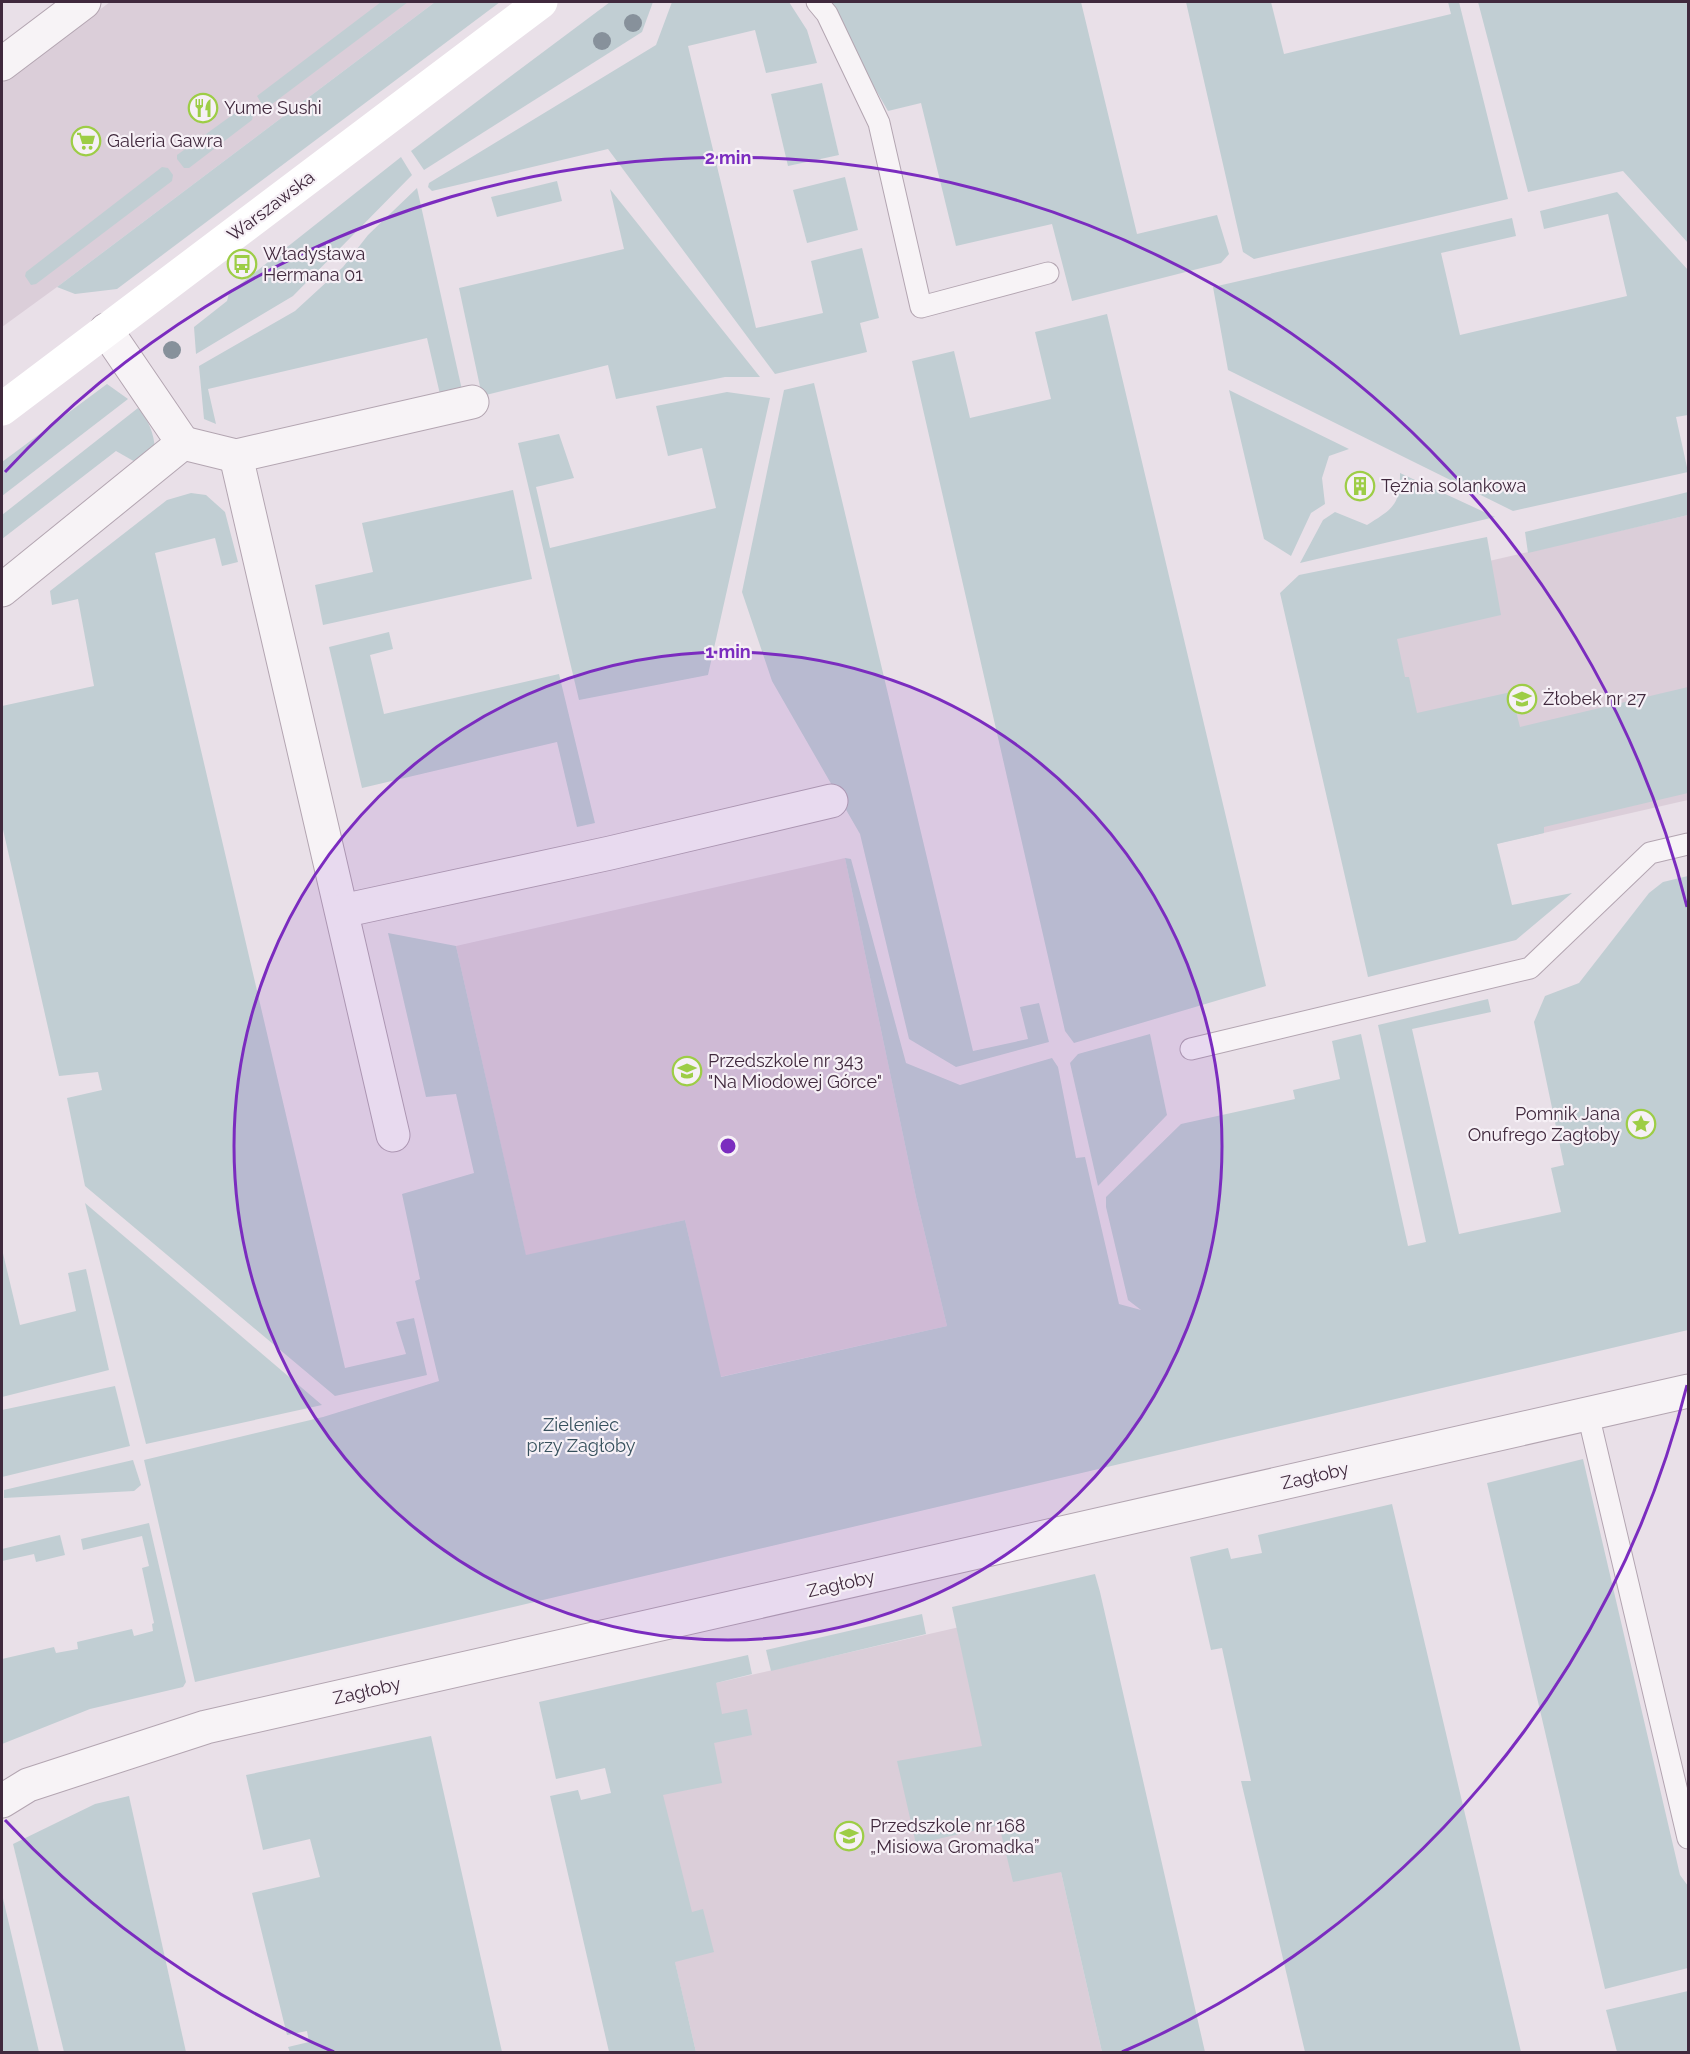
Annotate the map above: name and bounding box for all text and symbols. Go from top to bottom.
restaurant icon: Yume Sushi [187,92,219,124]
place label: Yume Sushi [224,97,322,118]
supermarket icon: Galeria Gawra [70,125,102,157]
place label: Galeria Gawra [107,130,223,151]
text: 2 min [705,147,751,168]
street label: Warszawska [223,166,318,245]
place label: Władysława Hermana 01 [263,243,365,285]
bus stop icon: Władysława Hermana 01 [226,248,258,280]
building icon: Tężnia solankowa [1344,470,1376,502]
place label: Tężnia solankowa [1381,475,1526,496]
text: 1 min [705,641,751,662]
school or university icon: Żłobek nr 27 [1506,683,1538,715]
place label: Żłobek nr 27 [1543,688,1646,709]
place label: Przedszkole nr 343 "Na Miodowej Górce" [708,1050,882,1092]
school or university icon: Przedszkole nr 343 "Na Miodowej Górce" [671,1055,703,1087]
place label: Pomnik Jana Onufrego Zagłoby [1468,1103,1620,1145]
place icon: Pomnik Jana Onufrego Zagłoby [1625,1108,1657,1140]
centre of rings [718,1136,738,1156]
park label: Zieleniec przy Zagłoby [527,1414,636,1456]
street label: Zagłoby [1279,1457,1351,1493]
street label: Zagłoby [805,1565,877,1601]
street label: Zagłoby [331,1672,403,1708]
place label: Przedszkole nr 168 „Misiowa Gromadka” [870,1815,1040,1857]
school or university icon: Przedszkole nr 168 „Misiowa Gromadka” [833,1820,865,1852]

